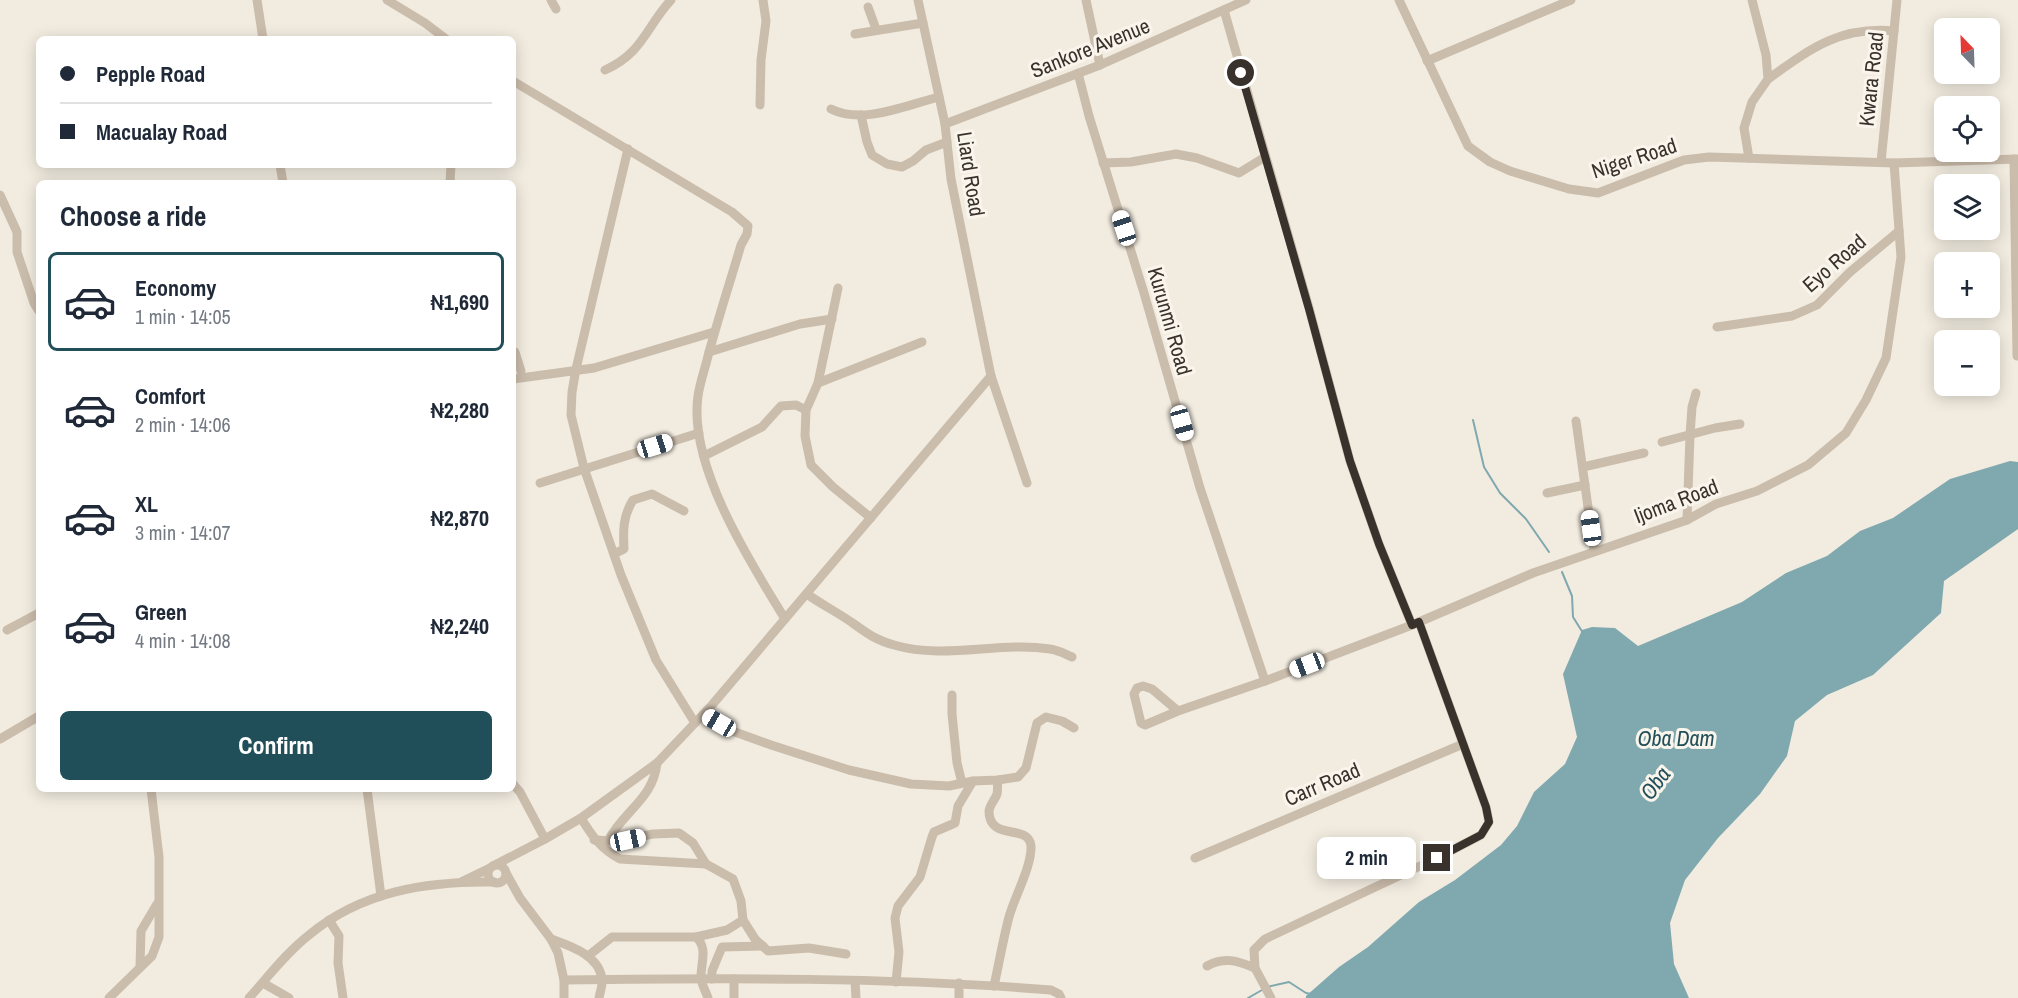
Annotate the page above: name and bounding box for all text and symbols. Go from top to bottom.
street label: Sankore Avenue [1026,11,1154,85]
north arrow [1934,18,2000,84]
map controls [1934,18,2000,396]
street label: Kwara Road [1852,30,1890,128]
text: Pepple Road [96,59,205,89]
route start [1227,59,1254,86]
button: locate [1934,96,2000,162]
text: Macualay Road [96,117,227,147]
street label: Liard Road [950,130,992,218]
street label: Niger Road [1588,131,1680,185]
button: layers [1934,174,2000,240]
text: Choose a ride [60,198,206,234]
car [1110,208,1138,248]
street label: Eyo Road [1796,227,1872,299]
button: + [1934,252,2000,318]
street label: Kurunmi Road [1141,264,1199,378]
text: Economy [135,273,216,303]
icon: car [63,275,117,329]
text: ₦1,690 [431,287,489,317]
text: 1 min · 14:05 [135,303,231,330]
button: − [1934,330,2000,396]
text: Comfort [135,381,205,411]
icon: car [63,383,117,437]
text: ₦2,280 [431,395,489,425]
car [1168,403,1196,443]
text: 2 min · 14:06 [135,411,231,438]
car [635,432,675,460]
street label: Ijoma Road [1630,472,1722,530]
text: XL [135,489,158,519]
icon: car [63,491,117,545]
text: ₦2,870 [431,503,489,533]
car [1580,509,1602,547]
text: 3 min · 14:07 [135,519,231,546]
text: Green [135,597,187,627]
icon: car [63,599,117,653]
text: ₦2,240 [431,611,489,641]
text: 4 min · 14:08 [135,627,231,654]
car [1287,650,1327,680]
car [699,706,739,740]
button: Confirm [60,711,492,780]
water label: Oba Dam [1637,723,1715,753]
street label: Carr Road [1280,755,1364,813]
water label: Oba [1633,760,1677,806]
car [609,827,647,853]
callout: 2 min [1317,837,1416,879]
text: 2 min [1345,844,1388,871]
route end [1423,844,1450,871]

